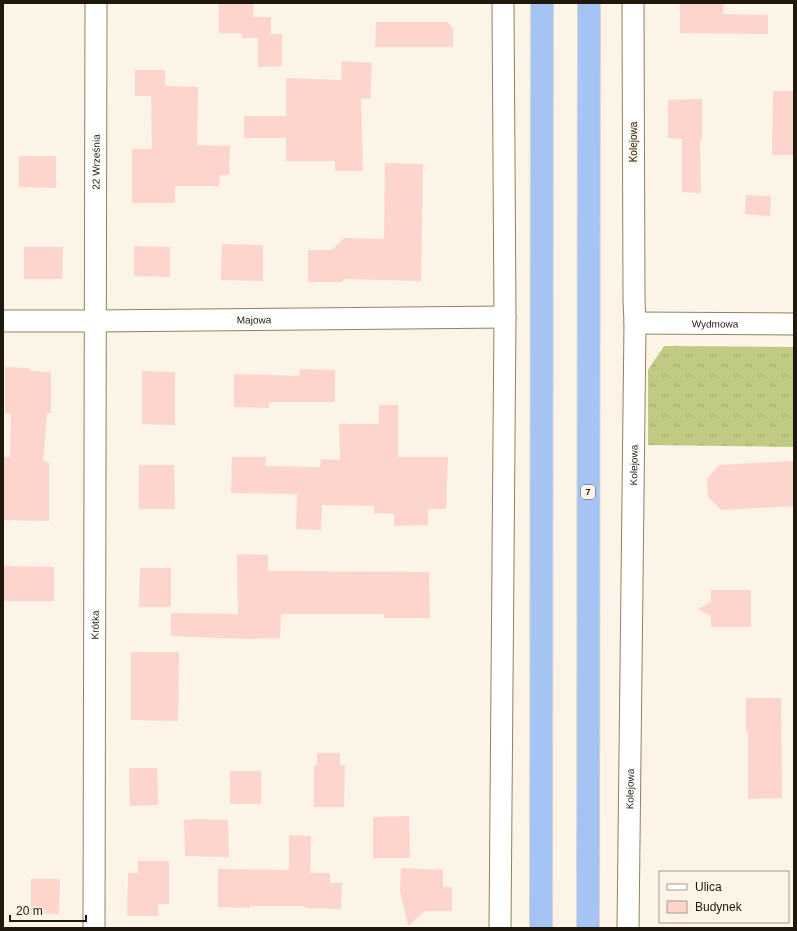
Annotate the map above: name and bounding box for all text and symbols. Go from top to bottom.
street label: Kolejowa [628,121,639,162]
street label: 22 Września [90,134,101,190]
street label: Majowa [237,314,272,325]
street label: Wydmowa [692,318,739,329]
street label: Kolejowa [628,444,639,485]
road number: 7 [581,485,595,499]
street label: Krótka [89,610,100,639]
street label: Kolejowa [624,768,635,809]
legend [659,871,789,923]
text: Ulica [695,880,722,894]
scale bar [10,897,86,923]
text: Budynek [695,900,743,914]
text: 20 m [16,904,43,918]

